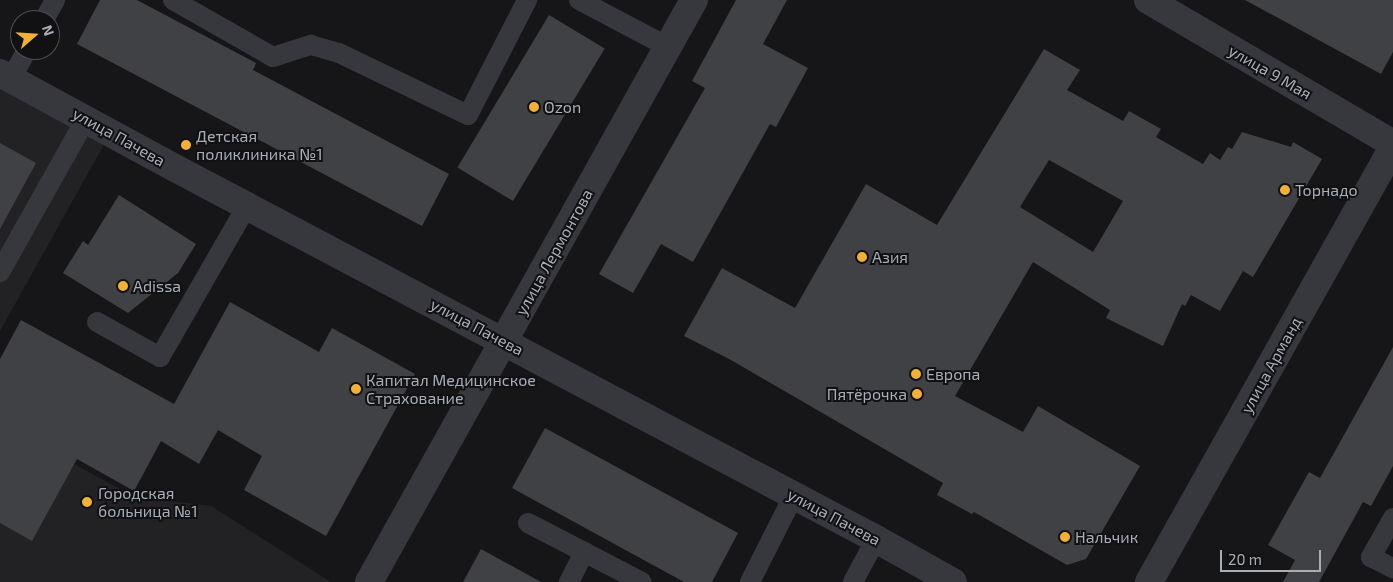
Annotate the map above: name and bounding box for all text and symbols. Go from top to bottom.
north arrow [10,10,60,60]
text: N [39,23,58,38]
street label: улица 9 Мая [1225,41,1315,103]
place label: Ozon [544,97,581,117]
marker: Ozon [528,101,540,113]
street label: улица Пачева [69,104,169,170]
place label: Детская поликлиника №1 [196,126,323,164]
marker: Детская поликлиника №1 [180,139,192,151]
place label: Торнадо [1295,180,1358,200]
marker: Торнадо [1279,184,1291,196]
street label: улица Лермонтова [511,185,597,319]
place label: Азия [872,247,908,267]
marker: Азия [856,251,868,263]
place label: Adissa [133,276,181,296]
marker: Adissa [117,280,129,292]
street label: улица Пачева [427,294,527,360]
street label: улица Арманд [1237,314,1305,416]
place label: Европа [926,364,980,384]
marker: Европа [910,368,922,380]
place label: Капитал Медицинское Страхование [366,370,536,408]
marker: Капитал Медицинское Страхование [350,383,362,395]
place label: Пятёрочка [827,384,907,404]
marker: Пятёрочка [911,388,923,400]
place label: Городская больница №1 [98,483,198,521]
street label: улица Пачева [784,484,884,550]
marker: Городская больница №1 [80,495,94,509]
place label: Нальчик [1075,527,1138,547]
marker: Нальчик [1059,531,1071,543]
scale bar [1223,540,1324,572]
text: 20 m [1228,550,1262,568]

